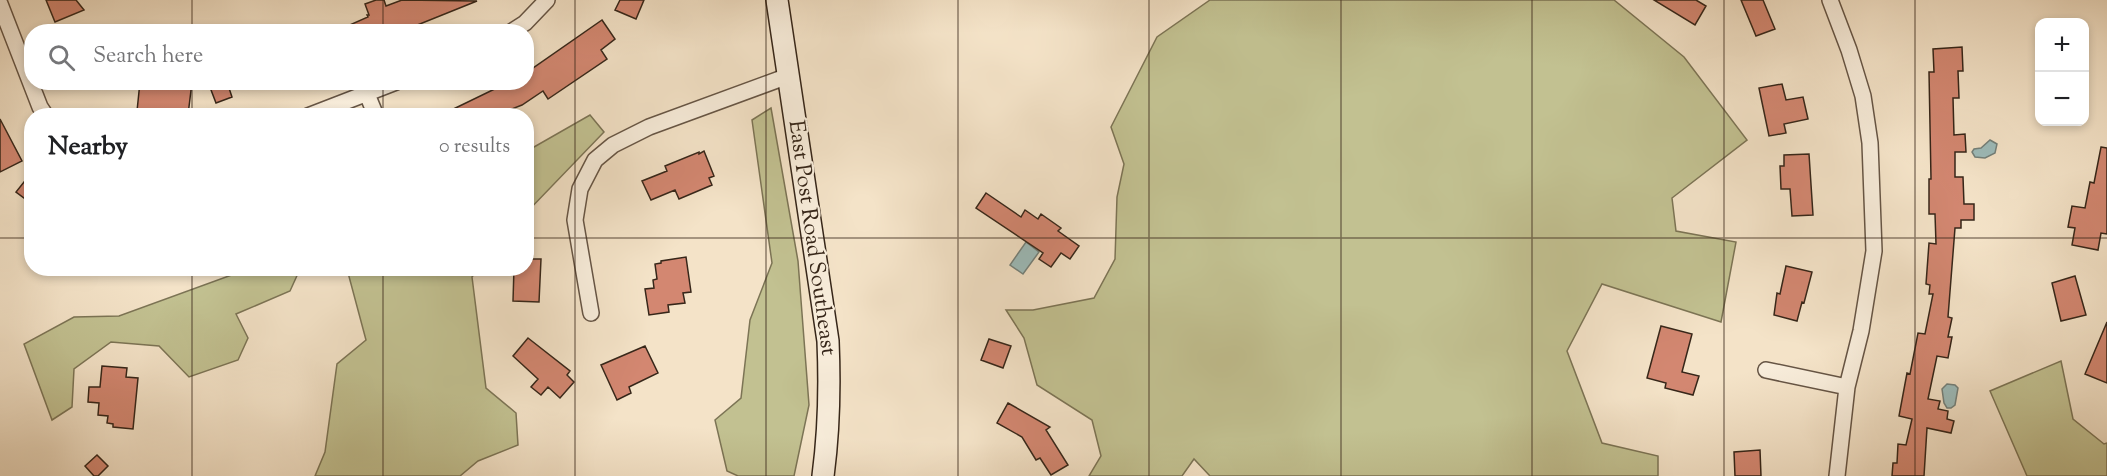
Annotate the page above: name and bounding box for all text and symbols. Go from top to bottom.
map controls [2035,18,2089,126]
button: + [2035,18,2089,72]
search box [24,24,534,90]
icon: search [45,41,78,74]
text: Search here [93,41,203,73]
button: − [2035,72,2089,126]
street label: East Post Road Southeast [779,118,843,358]
text: Nearby [48,129,128,166]
text: 0 results [439,133,510,162]

